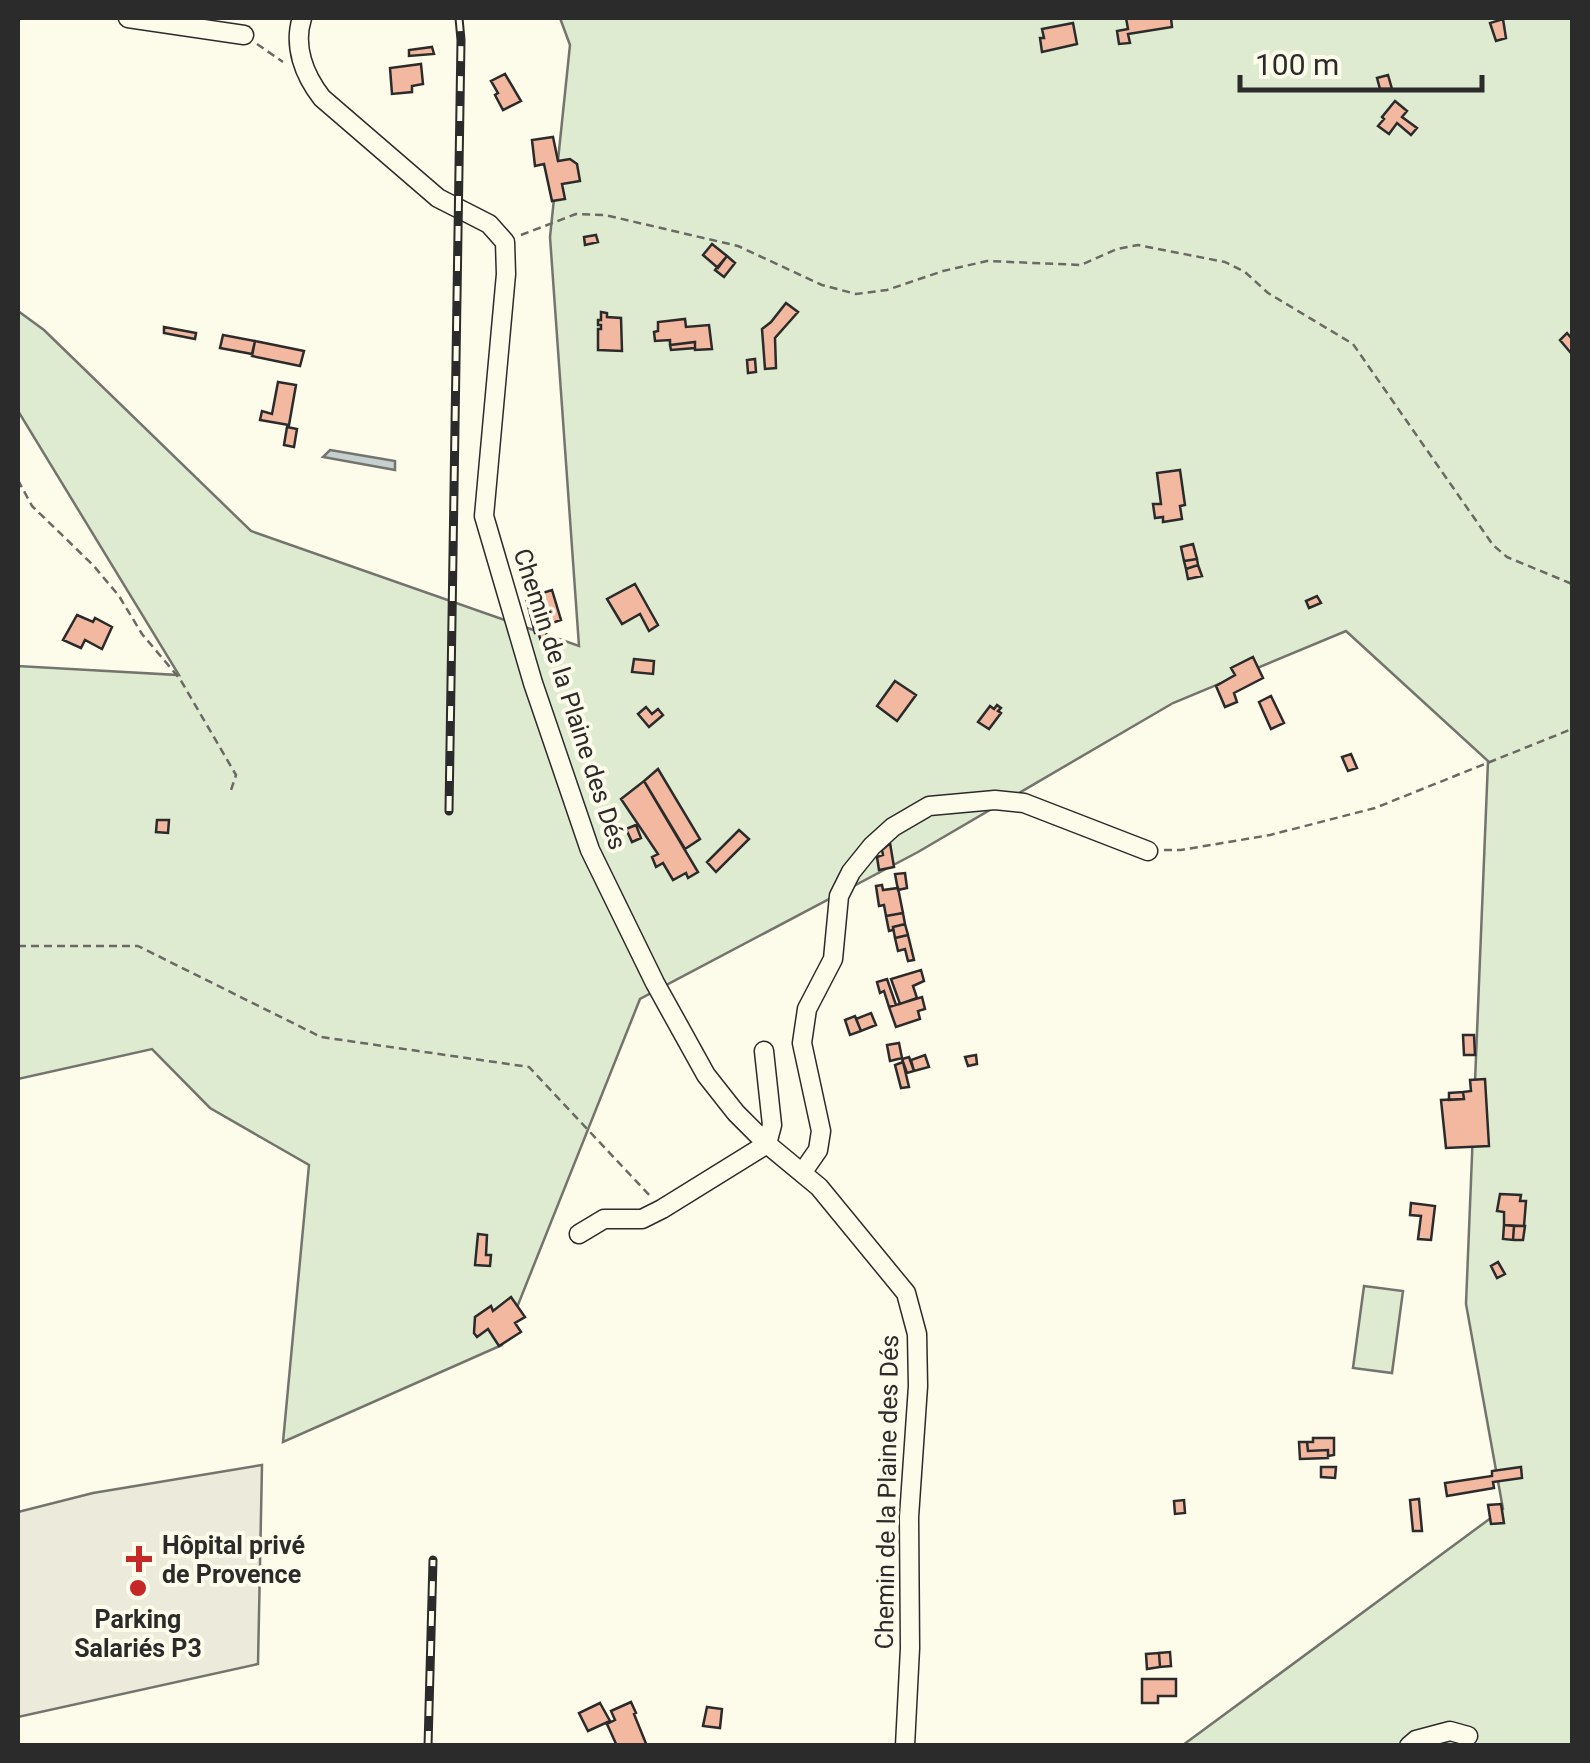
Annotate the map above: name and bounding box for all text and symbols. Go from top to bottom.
scale bar [1240,30,1482,92]
text: 100 m [1255,47,1339,82]
street label: Chemin de la Plaine des Dés [508,545,632,853]
street label: Chemin de la Plaine des Dés [870,1334,904,1650]
place label: Hôpital privé de Provence [162,1531,305,1589]
marker: Hôpital privé de Provence [126,1546,152,1572]
marker: Parking Salariés P3 [127,1577,149,1599]
place label: Parking Salariés P3 [74,1605,202,1663]

